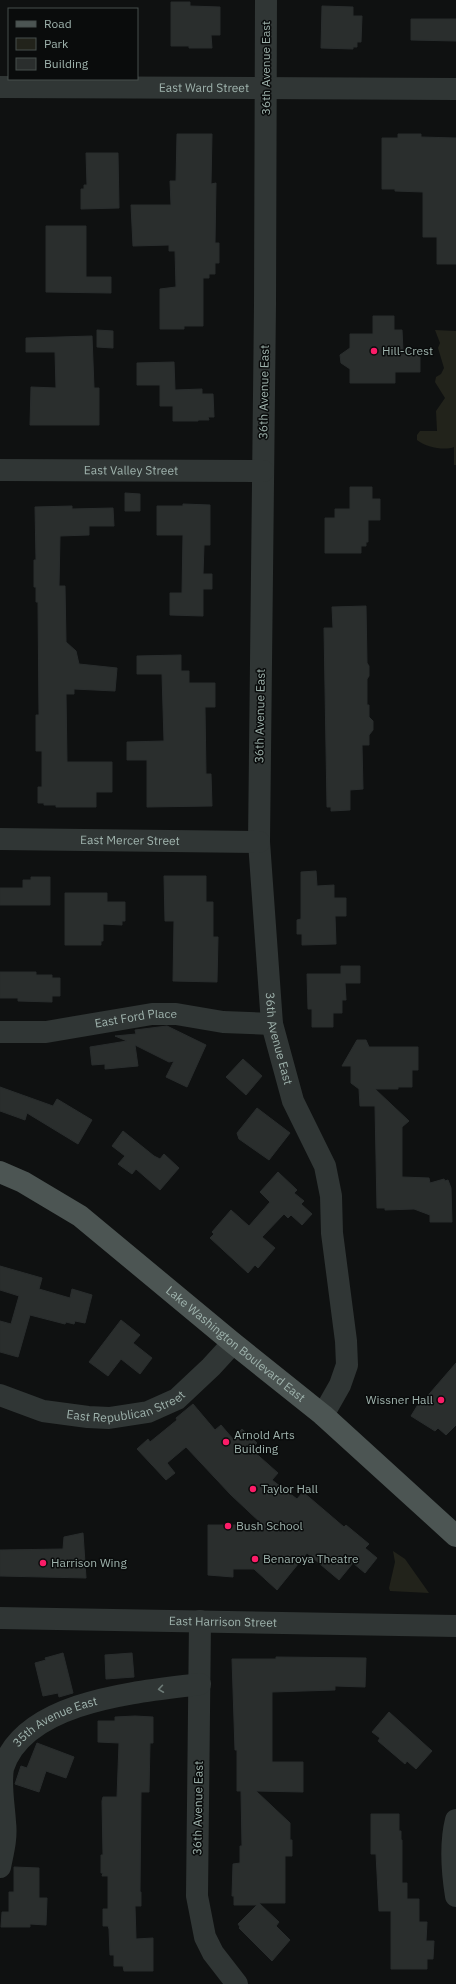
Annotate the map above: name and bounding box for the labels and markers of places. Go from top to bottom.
place label: Hill-Crest [382,343,433,358]
marker: Hill-Crest [369,346,379,356]
place label: Wissner Hall [366,1392,433,1407]
marker: Wissner Hall [436,1395,446,1405]
place label: Arnold Arts Building [234,1427,295,1456]
marker: Arnold Arts Building [221,1437,231,1447]
place label: Taylor Hall [261,1481,318,1496]
marker: Taylor Hall [248,1484,258,1494]
place label: Bush School [236,1518,303,1533]
marker: Bush School [223,1521,233,1531]
place label: Benaroya Theatre [263,1551,359,1566]
marker: Benaroya Theatre [250,1554,260,1564]
place label: Harrison Wing [51,1555,127,1570]
marker: Harrison Wing [38,1558,48,1568]

